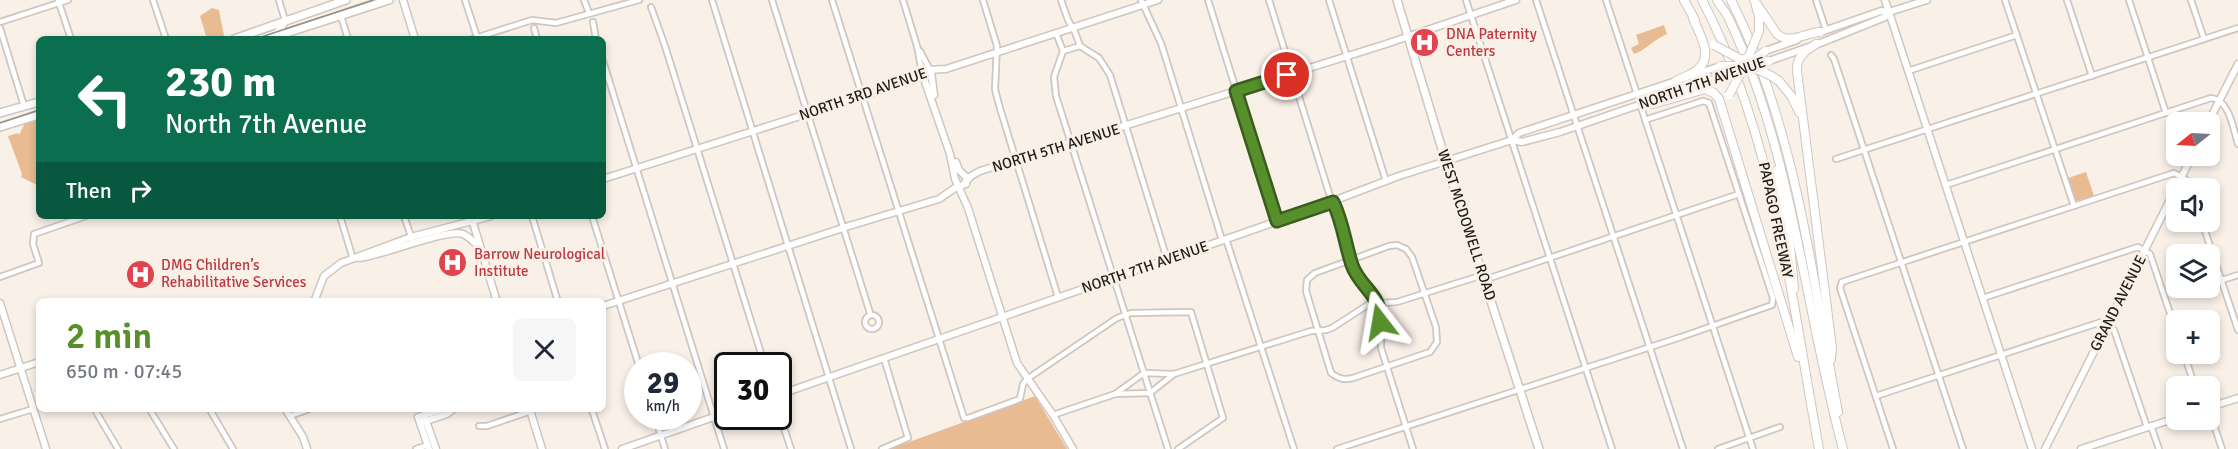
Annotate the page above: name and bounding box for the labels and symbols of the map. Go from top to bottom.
place label: DNA Paternity Centers [1446,25,1537,60]
hospital icon: DNA Paternity Centers [1409,27,1441,59]
pin [1261,49,1312,100]
street label: NORTH 7TH AVENUE [1636,53,1768,113]
street label: NORTH 3RD AVENUE [797,64,929,124]
north arrow [2166,112,2220,166]
street label: NORTH 5TH AVENUE [990,120,1122,176]
street label: WEST MCDOWELL ROAD [1434,147,1500,303]
street label: PAPAGO FREEWAY [1755,160,1797,280]
street label: NORTH 7TH AVENUE [1079,237,1211,297]
place label: Barrow Neurological Institute [474,245,605,280]
hospital icon: Barrow Neurological Institute [437,247,469,279]
street label: GRAND AVENUE [2086,252,2150,354]
place label: DMG Children’s Rehabilitative Services [161,256,307,291]
hospital icon: DMG Children’s Rehabilitative Services [124,258,156,290]
position arrow [1348,290,1412,354]
speed limit sign: 30 [714,352,792,430]

